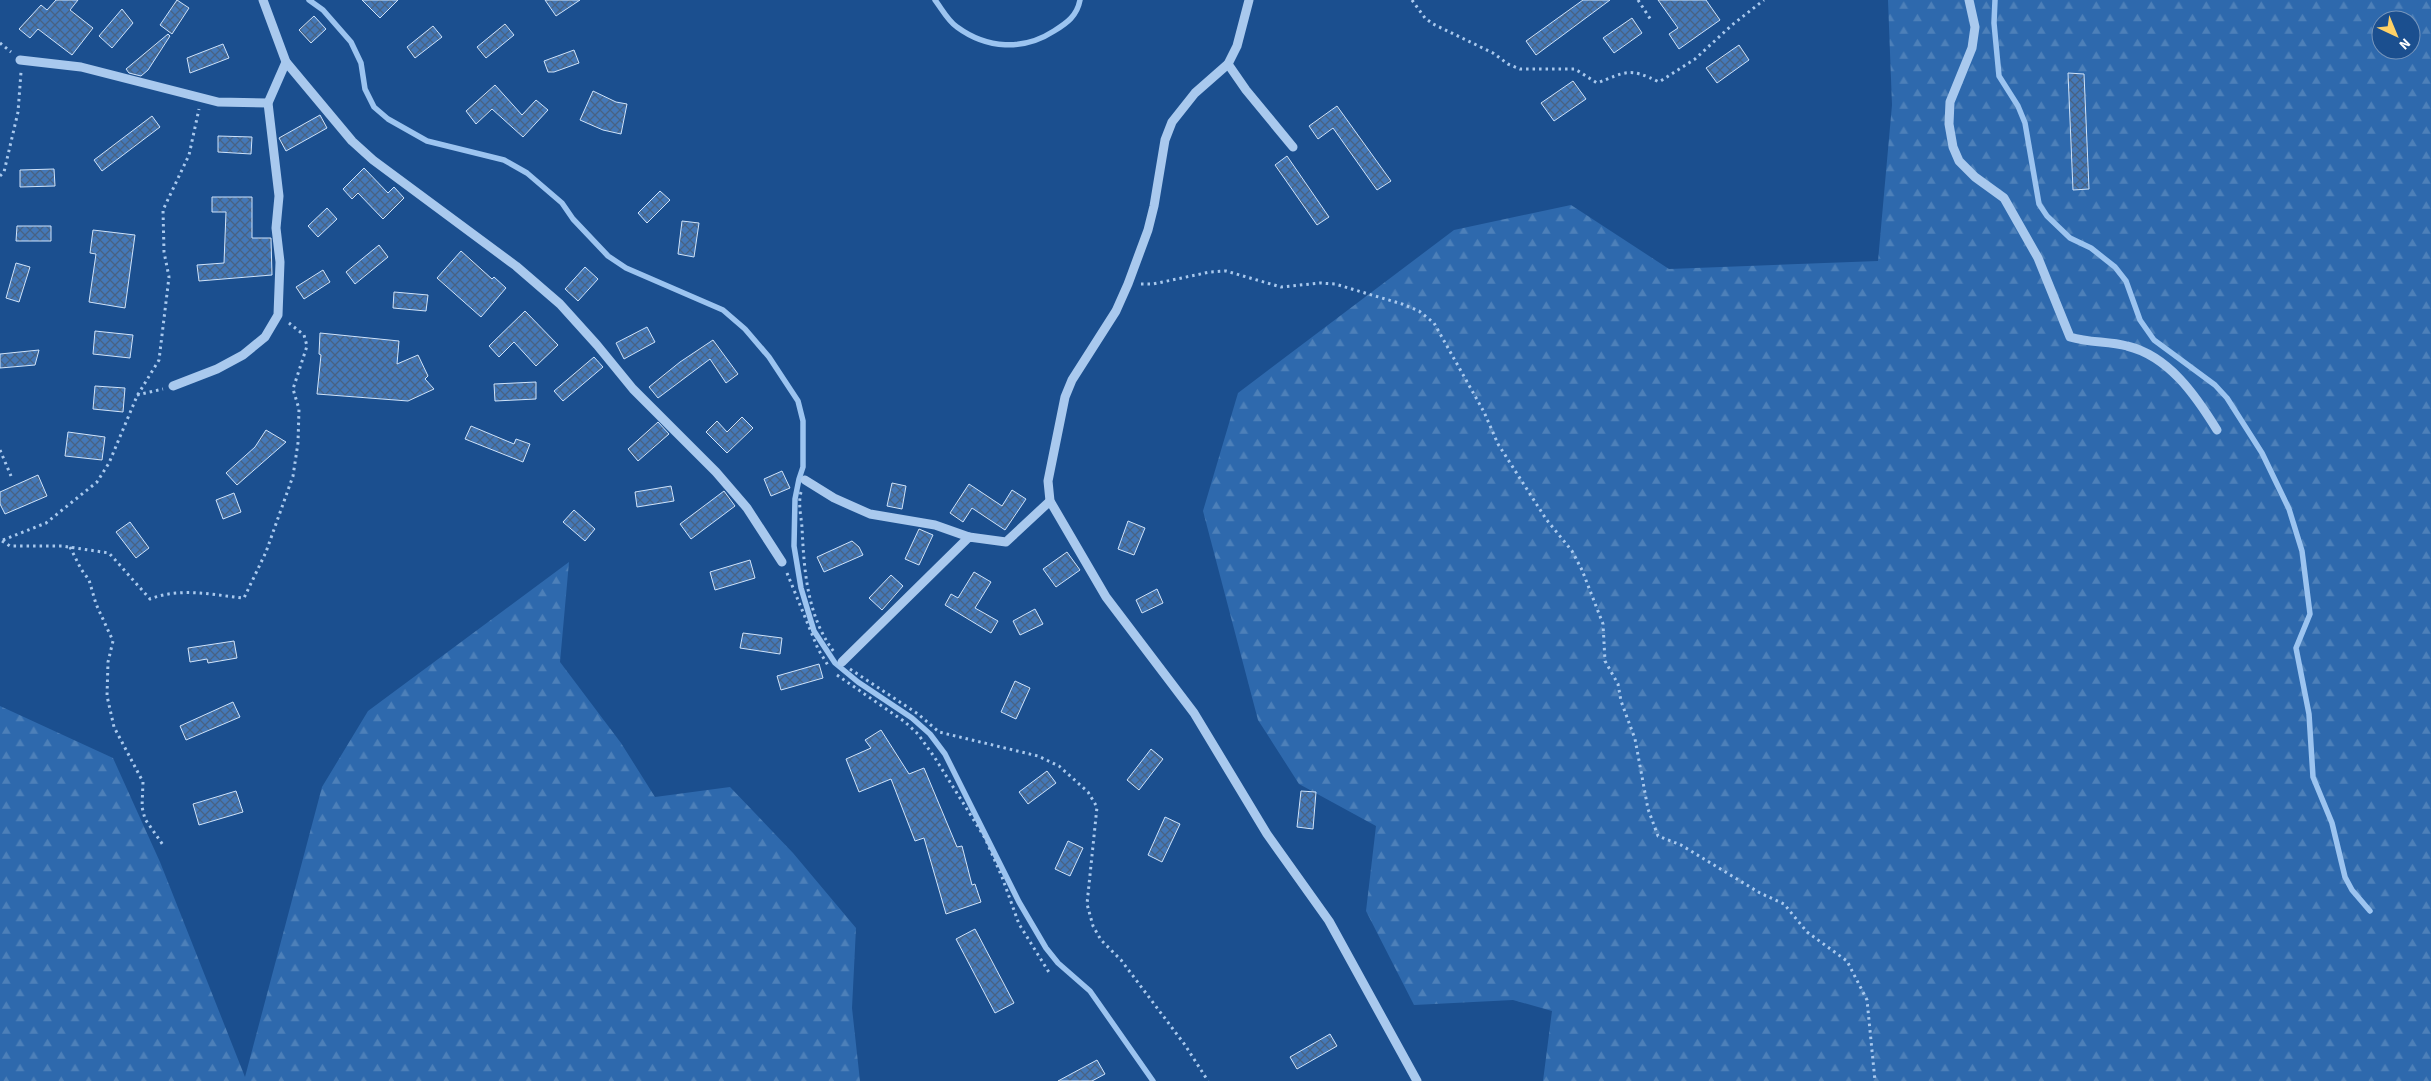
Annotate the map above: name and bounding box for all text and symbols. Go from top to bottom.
north arrow [2371,10,2421,60]
text: N [2394,33,2415,54]

